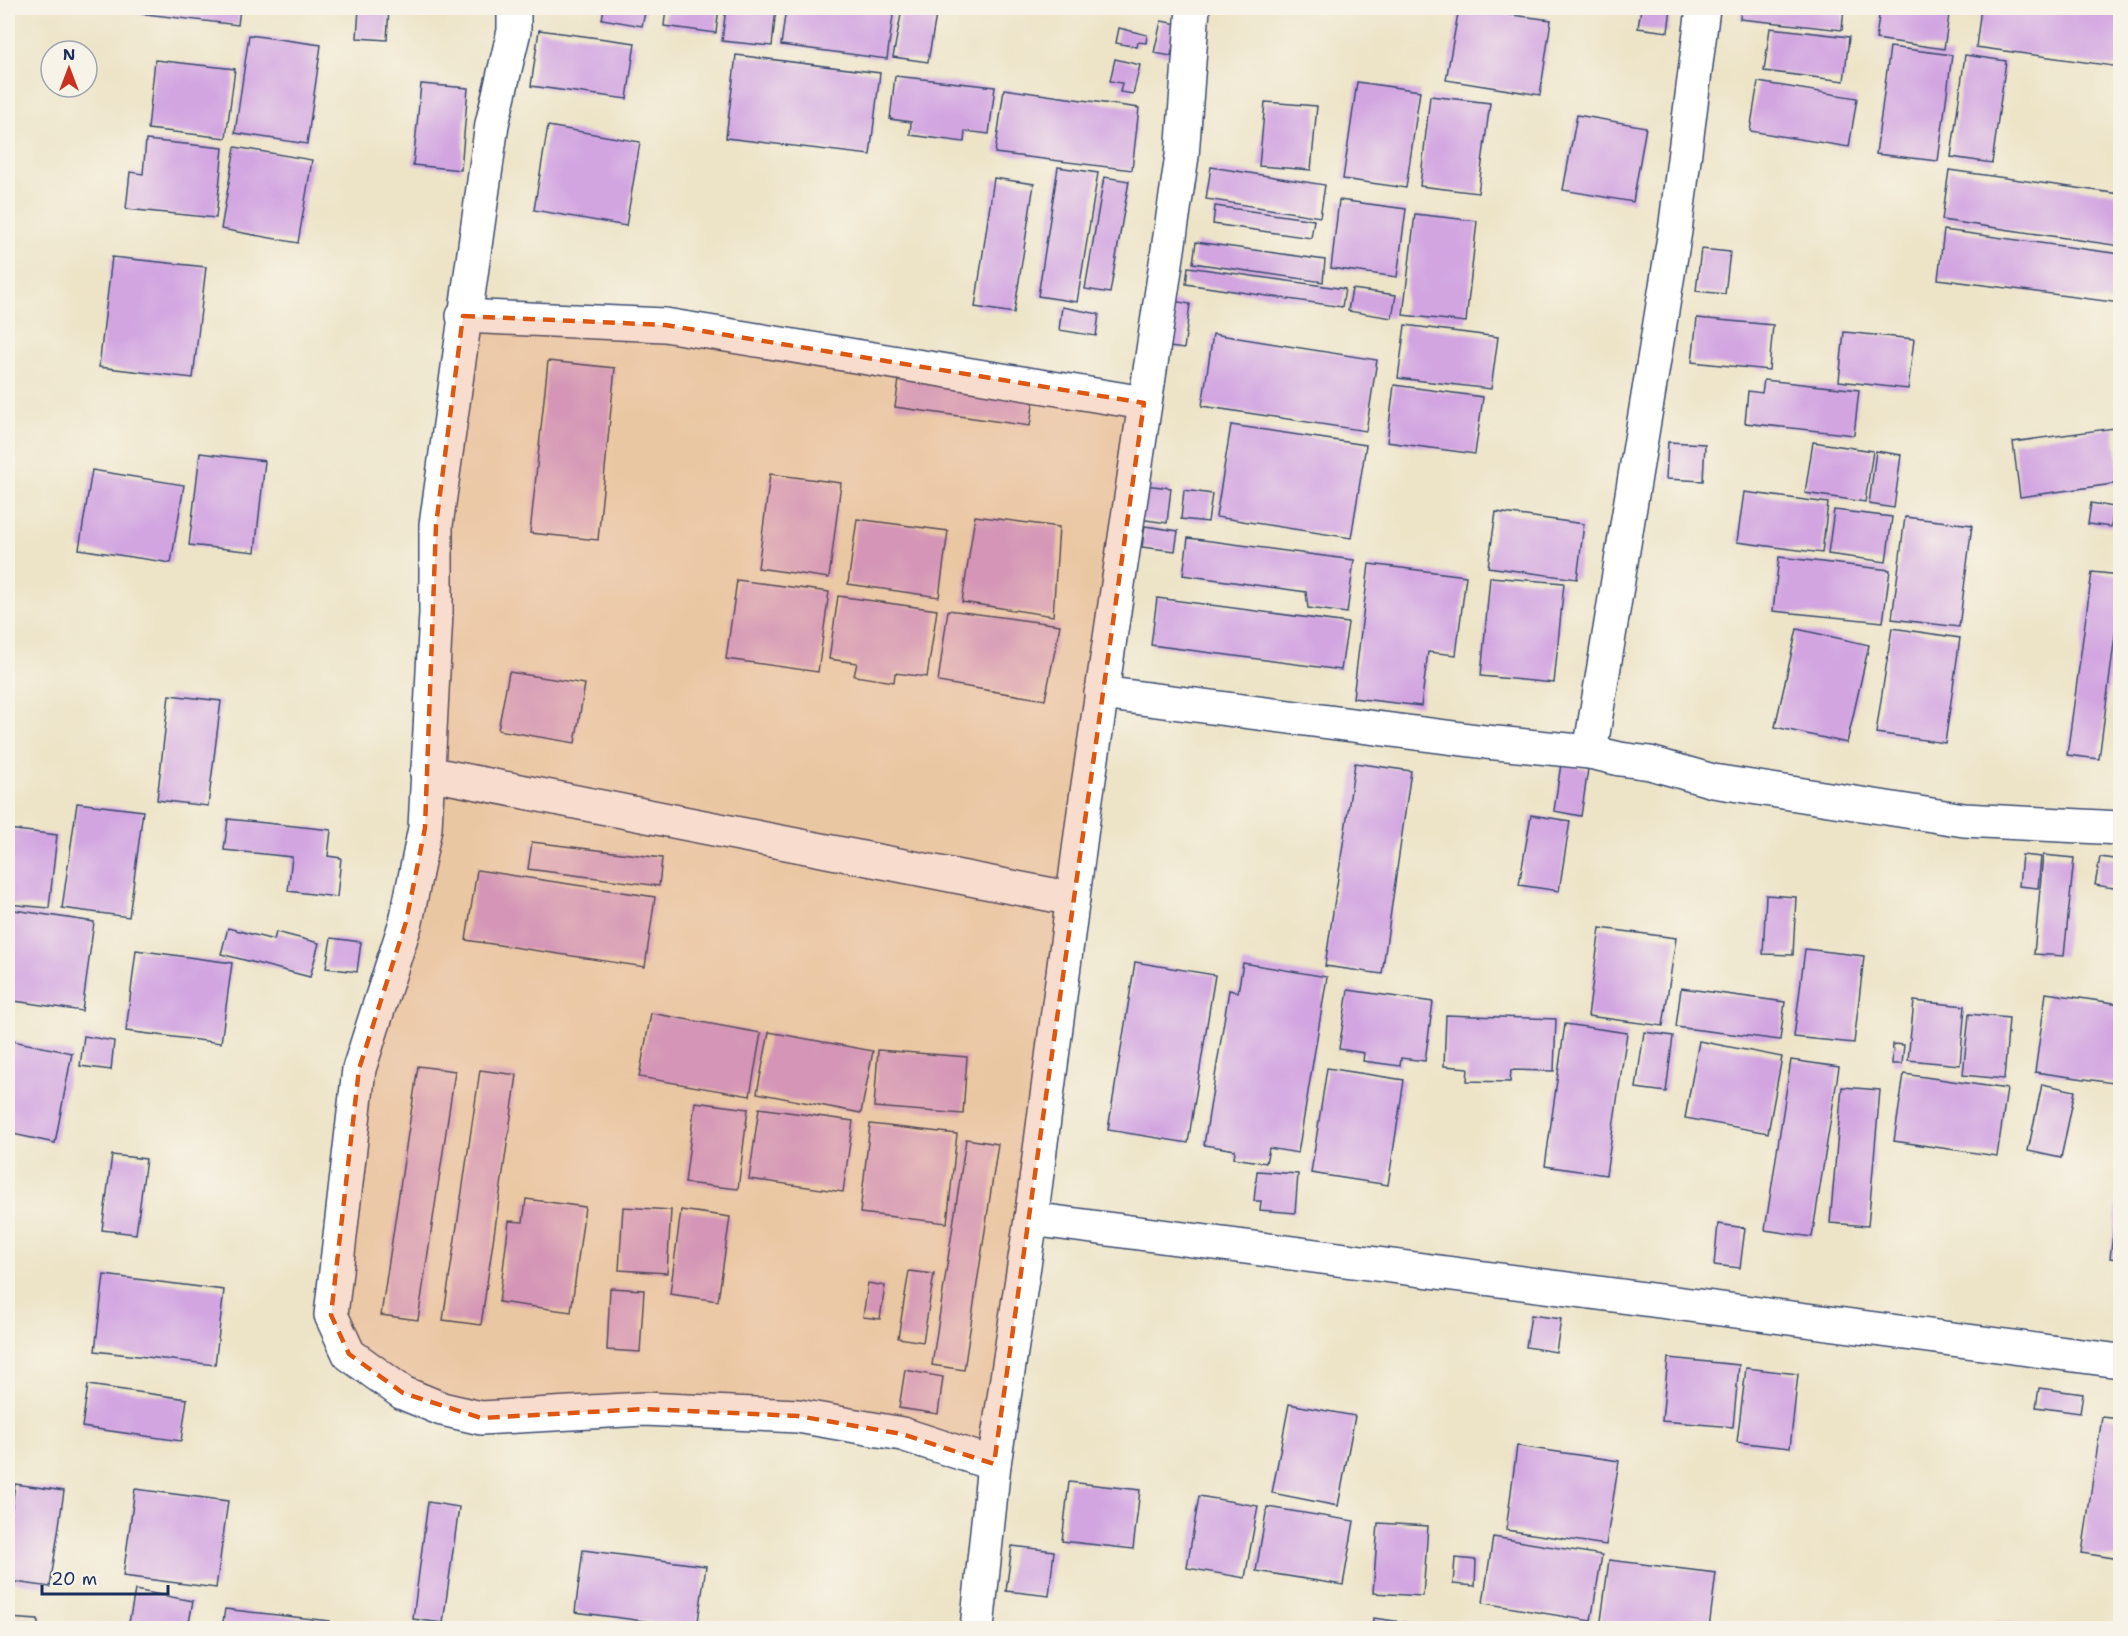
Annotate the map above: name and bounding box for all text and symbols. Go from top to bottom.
north arrow [39,39,99,99]
text: N [63,44,75,65]
scale bar [42,1558,168,1596]
text: 20 m [51,1567,97,1591]

